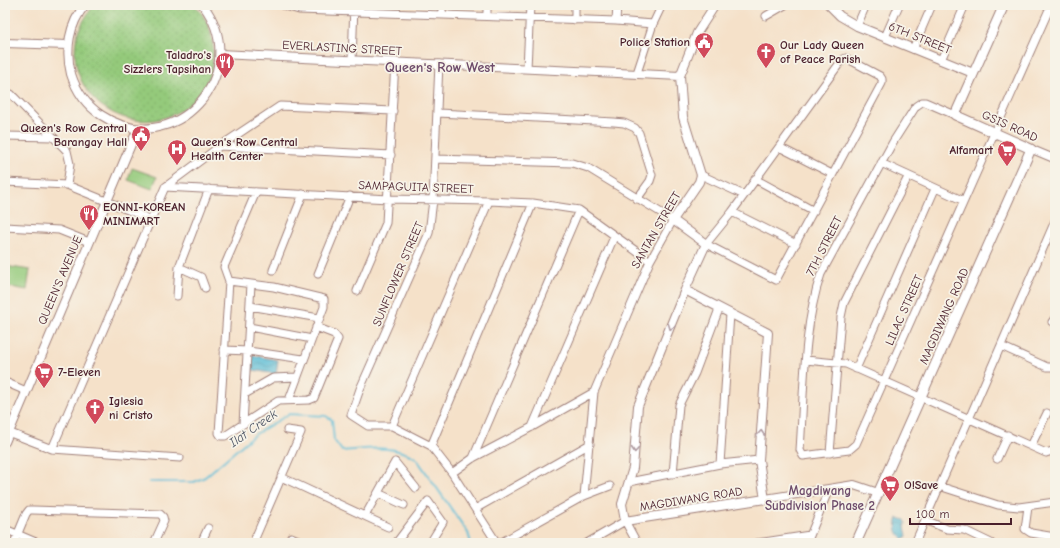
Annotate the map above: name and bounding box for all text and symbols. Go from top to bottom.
street label: 6TH STREET [887,19,954,57]
public building icon: Police Station [693,31,715,59]
place label: Police Station [620,35,690,49]
street label: EVERLASTING STREET [282,38,403,58]
place label: Our Lady Queen of Peace Parish [780,38,864,66]
church icon: Our Lady Queen of Peace Parish [755,41,777,69]
place label: Taladro's Sizzlers Tapsihan [124,48,211,76]
restaurant icon: Taladro's Sizzlers Tapsihan [214,51,236,79]
district label: Queen's Row West [385,59,495,76]
street label: GSIS ROAD [980,107,1040,145]
place label: Queen's Row Central Barangay Hall [20,121,127,149]
public building icon: Queen's Row Central Barangay Hall [130,124,152,152]
place label: Queen's Row Central Health Center [191,135,298,163]
hospital icon: Queen's Row Central Health Center [166,138,188,166]
supermarket icon: Alfamart [996,139,1018,167]
place label: Alfamart [949,143,994,157]
street label: SAMPAGUITA STREET [358,178,475,196]
street label: SANTAN STREET [628,188,684,271]
place label: EONNI-KOREAN MINIMART [103,200,186,228]
restaurant icon: EONNI-KOREAN MINIMART [78,203,100,231]
street label: 7TH STREET [803,213,845,278]
street label: SUNFLOWER STREET [370,219,427,328]
street label: QUEEN'S AVENUE [35,233,85,327]
street label: MAGDIWANG ROAD [916,266,972,366]
street label: LILAC STREET [882,272,926,347]
one-way arrow [667,323,675,330]
supermarket icon: 7-Eleven [33,361,55,389]
place label: 7-Eleven [58,365,101,379]
place label: Iglesia ni Cristo [109,394,153,422]
church icon: Iglesia ni Cristo [84,397,106,425]
water label: Ilat Creek [225,406,280,451]
one-way arrow [756,430,765,436]
one-way arrow [630,447,639,453]
supermarket icon: O!Save [879,474,901,502]
place label: O!Save [904,478,938,492]
district label: Magdiwang Subdivision Phase 2 [765,483,875,513]
street label: MAGDIWANG ROAD [638,484,744,514]
scale bar [910,500,1011,526]
text: 100 m [916,507,949,521]

